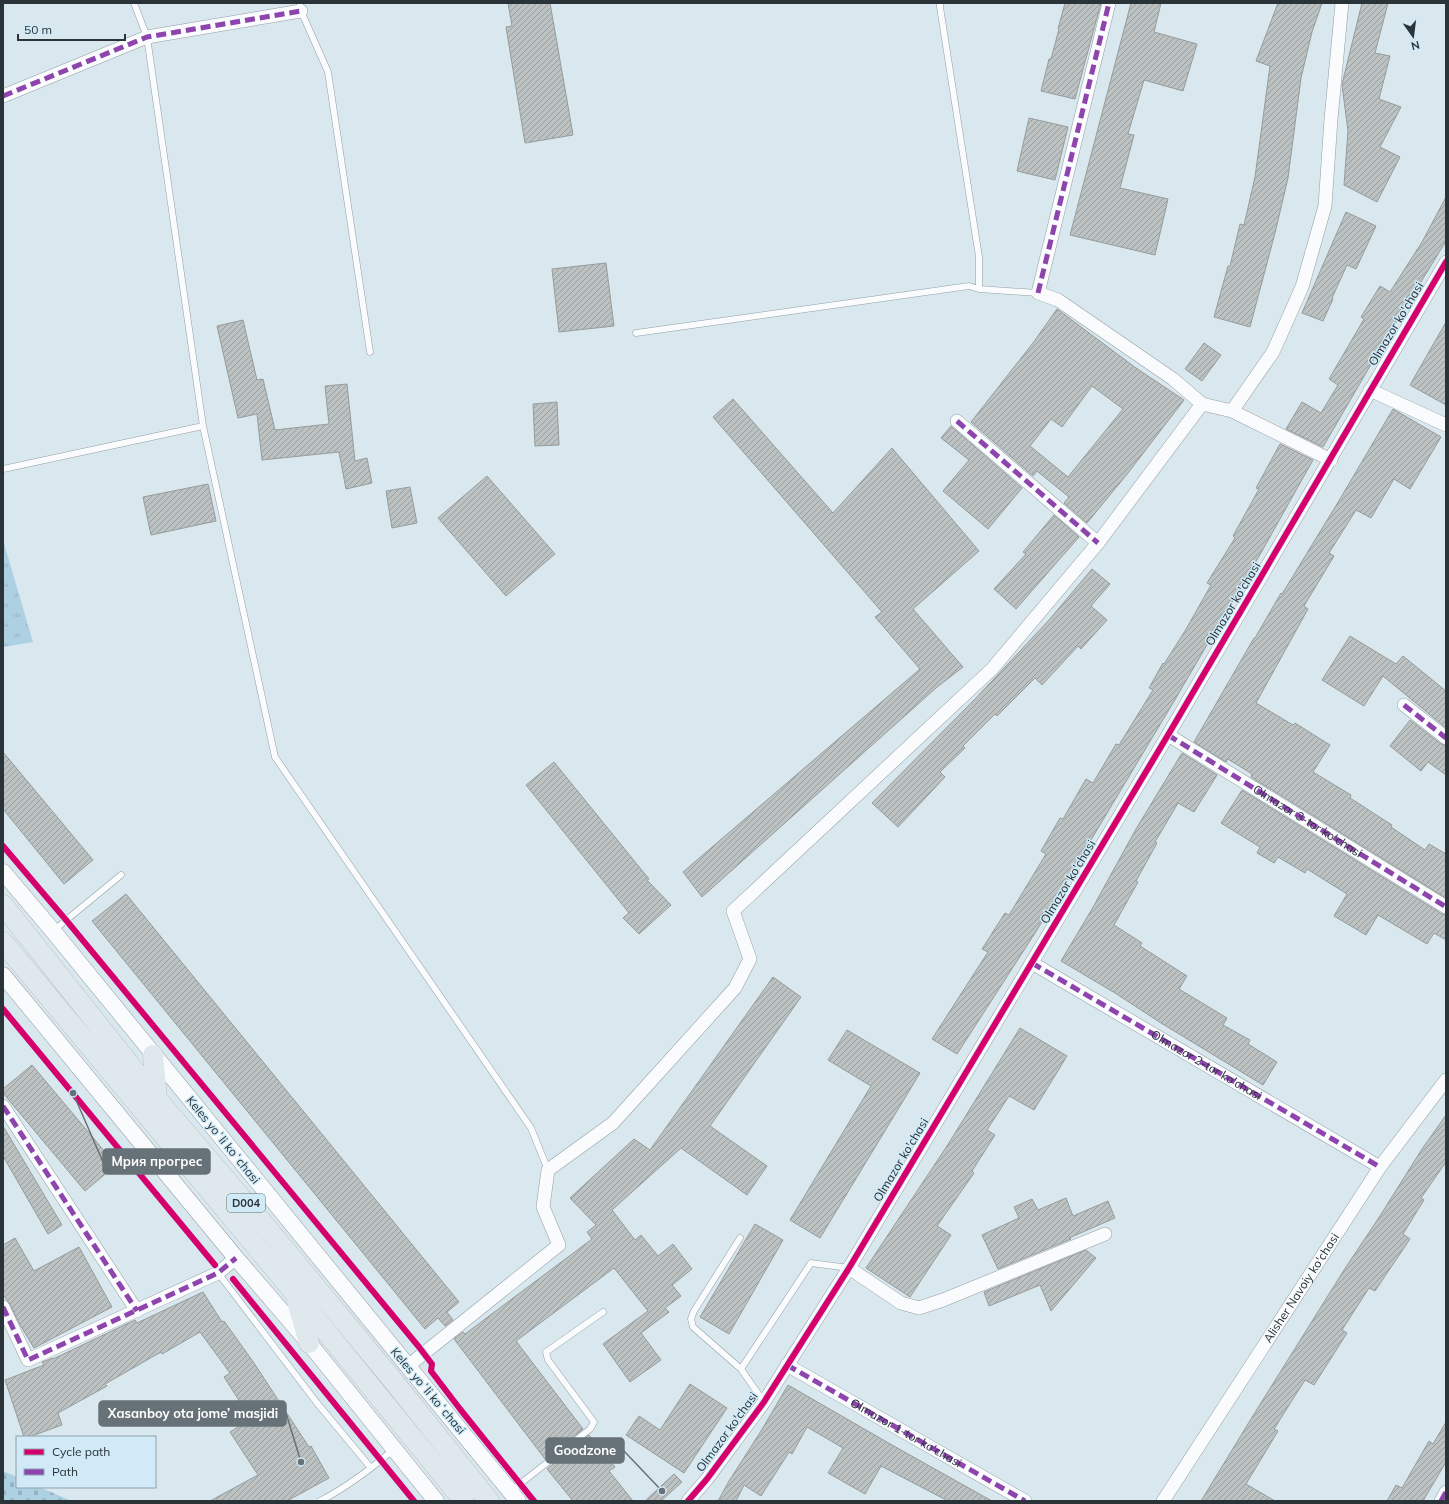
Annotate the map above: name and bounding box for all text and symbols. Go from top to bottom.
scale bar [18,16,125,42]
north arrow [1393,16,1433,56]
text: 50 m [24,22,52,37]
text: N [1410,38,1421,54]
street label: Olmazor ko'chasi [1365,279,1426,368]
street label: Olmazor ko'chasi [1202,559,1263,648]
street label: Olmazor 3-tor ko'chasi [1250,781,1365,860]
street label: Olmazor ko'chasi [1037,837,1098,926]
street label: Olmazor 2-tor ko'chasi [1148,1026,1265,1103]
street label: Keles yoʻli koʻchasi [183,1093,263,1187]
street label: Olmazor ko'chasi [870,1115,931,1204]
callout: Мрия прогрес [103,1149,210,1174]
text: Мрия прогрес [112,1153,203,1169]
road number: D004 [227,1194,265,1212]
street label: Alisher Navoiy ko'chasi [1260,1230,1342,1345]
street label: Keles yoʻli koʻchasi [388,1344,469,1437]
street label: Olmazor ko'chasi [693,1389,761,1474]
street label: Olmazor 1-tor ko'chasi [848,1395,965,1470]
callout: Xasanboy ota jome’ masjidi [99,1401,286,1426]
text: Xasanboy ota jome’ masjidi [107,1405,278,1422]
legend [16,1436,156,1488]
callout: Goodzone [546,1438,624,1463]
text: Goodzone [554,1442,616,1458]
text: Cycle path [52,1444,110,1459]
text: Path [52,1464,78,1479]

